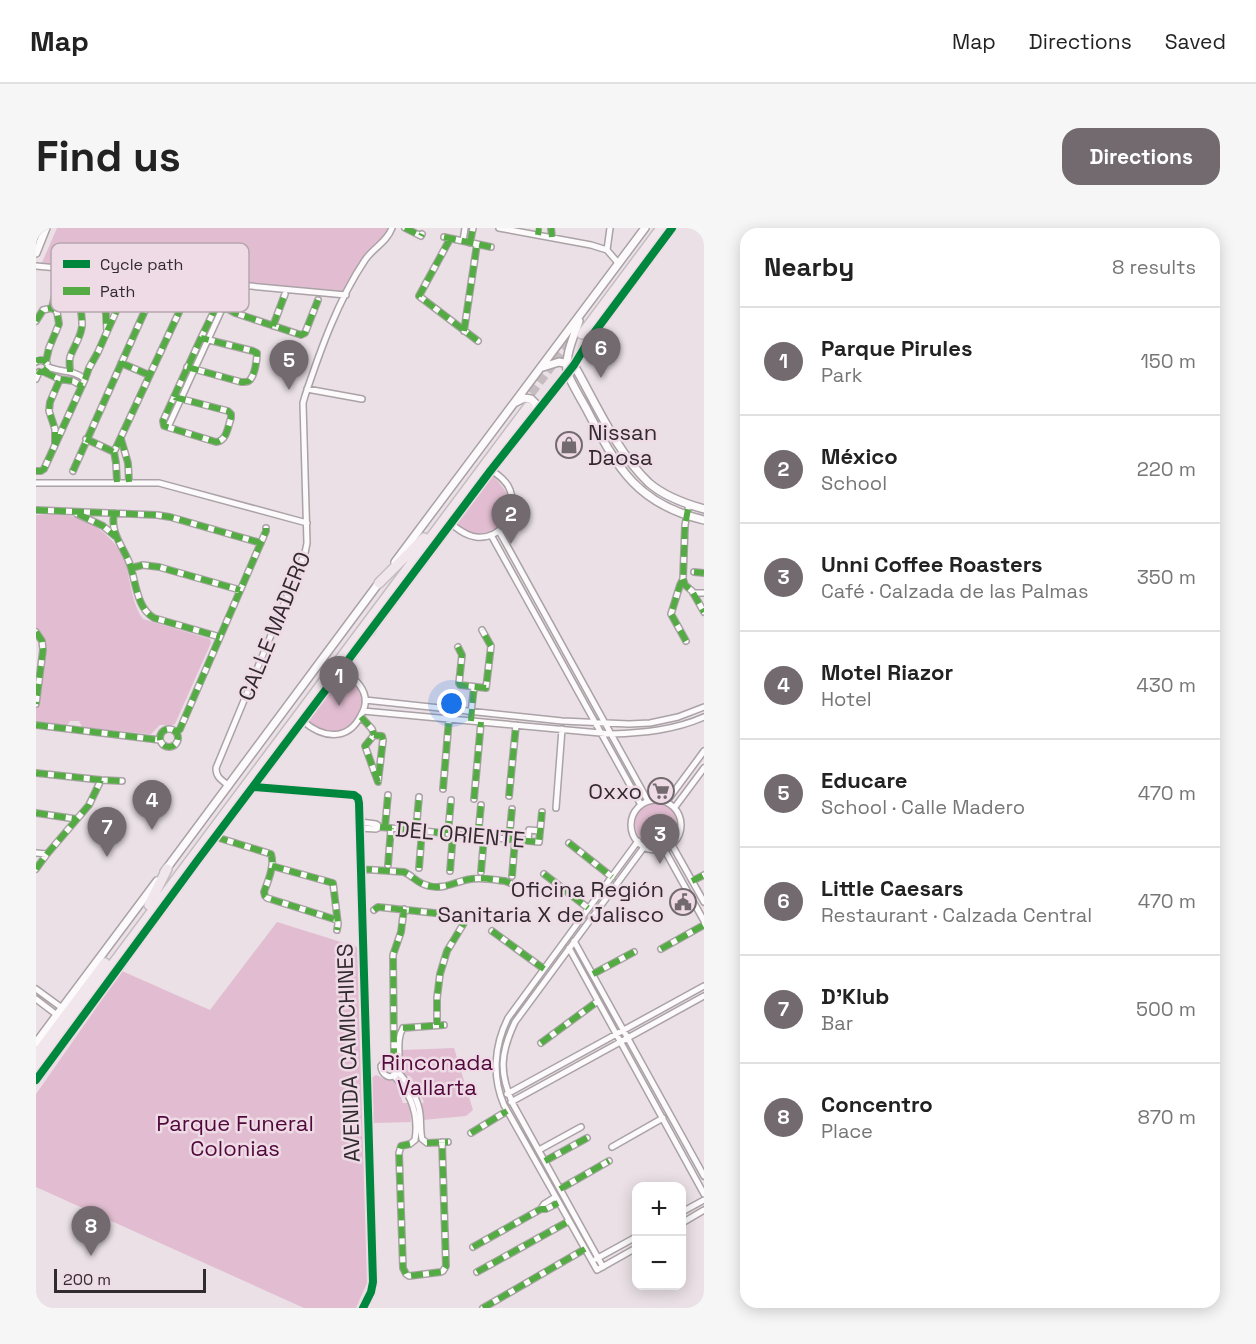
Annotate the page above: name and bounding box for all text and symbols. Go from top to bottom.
text: Map [30,23,89,59]
text: Map [952,28,996,55]
text: Directions [1029,28,1132,55]
text: Saved [1165,28,1226,55]
button: Directions [1062,128,1220,185]
text: Find us [36,130,181,183]
legend [51,243,249,312]
text: Nearby [764,250,854,284]
text: Cycle path [100,254,183,275]
text: 8 results [1112,254,1196,280]
text: Path [100,281,135,302]
pin: 6 [582,328,620,378]
text: Parque Pirules [821,334,972,362]
pin: 5 [270,340,308,390]
text: 1 [779,348,788,374]
text: 150 m [1141,348,1196,374]
text: Park [821,362,863,388]
place label: Nissan Daosa [588,418,657,471]
shop icon: Nissan Daosa [554,430,584,460]
text: México [821,442,898,470]
text: 2 [778,456,789,482]
text: 220 m [1137,456,1196,482]
text: School [821,470,887,496]
pin: 2 [492,494,530,544]
street label: CALLE MADERO [231,547,317,705]
text: Unni Coffee Roasters [821,550,1043,578]
text: 3 [777,564,790,590]
text: 350 m [1137,564,1196,590]
text: Café · Calzada de las Palmas [821,578,1089,604]
pin: 1 [320,656,358,706]
text: Motel Riazor [821,658,953,686]
text: 4 [777,672,790,698]
text: 430 m [1136,672,1196,698]
text: Hotel [821,686,872,712]
your location [437,689,466,718]
text: Educare [821,766,907,794]
supermarket icon: Oxxo [646,776,676,806]
place label: Oxxo [588,777,642,805]
pin: 4 [132,780,172,830]
text: 5 [778,780,790,806]
text: 470 m [1138,780,1196,806]
text: School · Calle Madero [821,794,1025,820]
pin: 7 [88,808,126,857]
street label: DEL ORIENTE [394,814,526,854]
pin: 3 [640,814,680,864]
text: Little Caesars [821,874,964,902]
place label: Oficina Región Sanitaria X de Jalisco [437,875,664,928]
public building icon: Oficina Región Sanitaria X de Jalisco [668,887,698,917]
text: 6 [777,888,790,914]
text: 470 m [1138,888,1196,914]
text: Restaurant · Calzada Central [821,902,1092,928]
street label: AVENIDA CAMICHINES [330,943,366,1163]
text: D'Klub [821,982,889,1010]
text: 7 [778,996,789,1022]
text: 500 m [1136,996,1196,1022]
text: Bar [821,1010,853,1036]
park label: Rinconada Vallarta [381,1048,493,1101]
text: Concentro [821,1090,933,1118]
text: 8 [778,1104,790,1130]
text: 870 m [1137,1104,1196,1130]
park label: Parque Funeral Colonias [156,1109,314,1162]
text: Place [821,1118,873,1144]
map controls [632,1182,686,1290]
button: + [632,1182,686,1236]
pin: 8 [72,1206,110,1256]
button: − [632,1236,686,1290]
scale bar [54,1266,206,1294]
text: 200 m [63,1269,111,1290]

